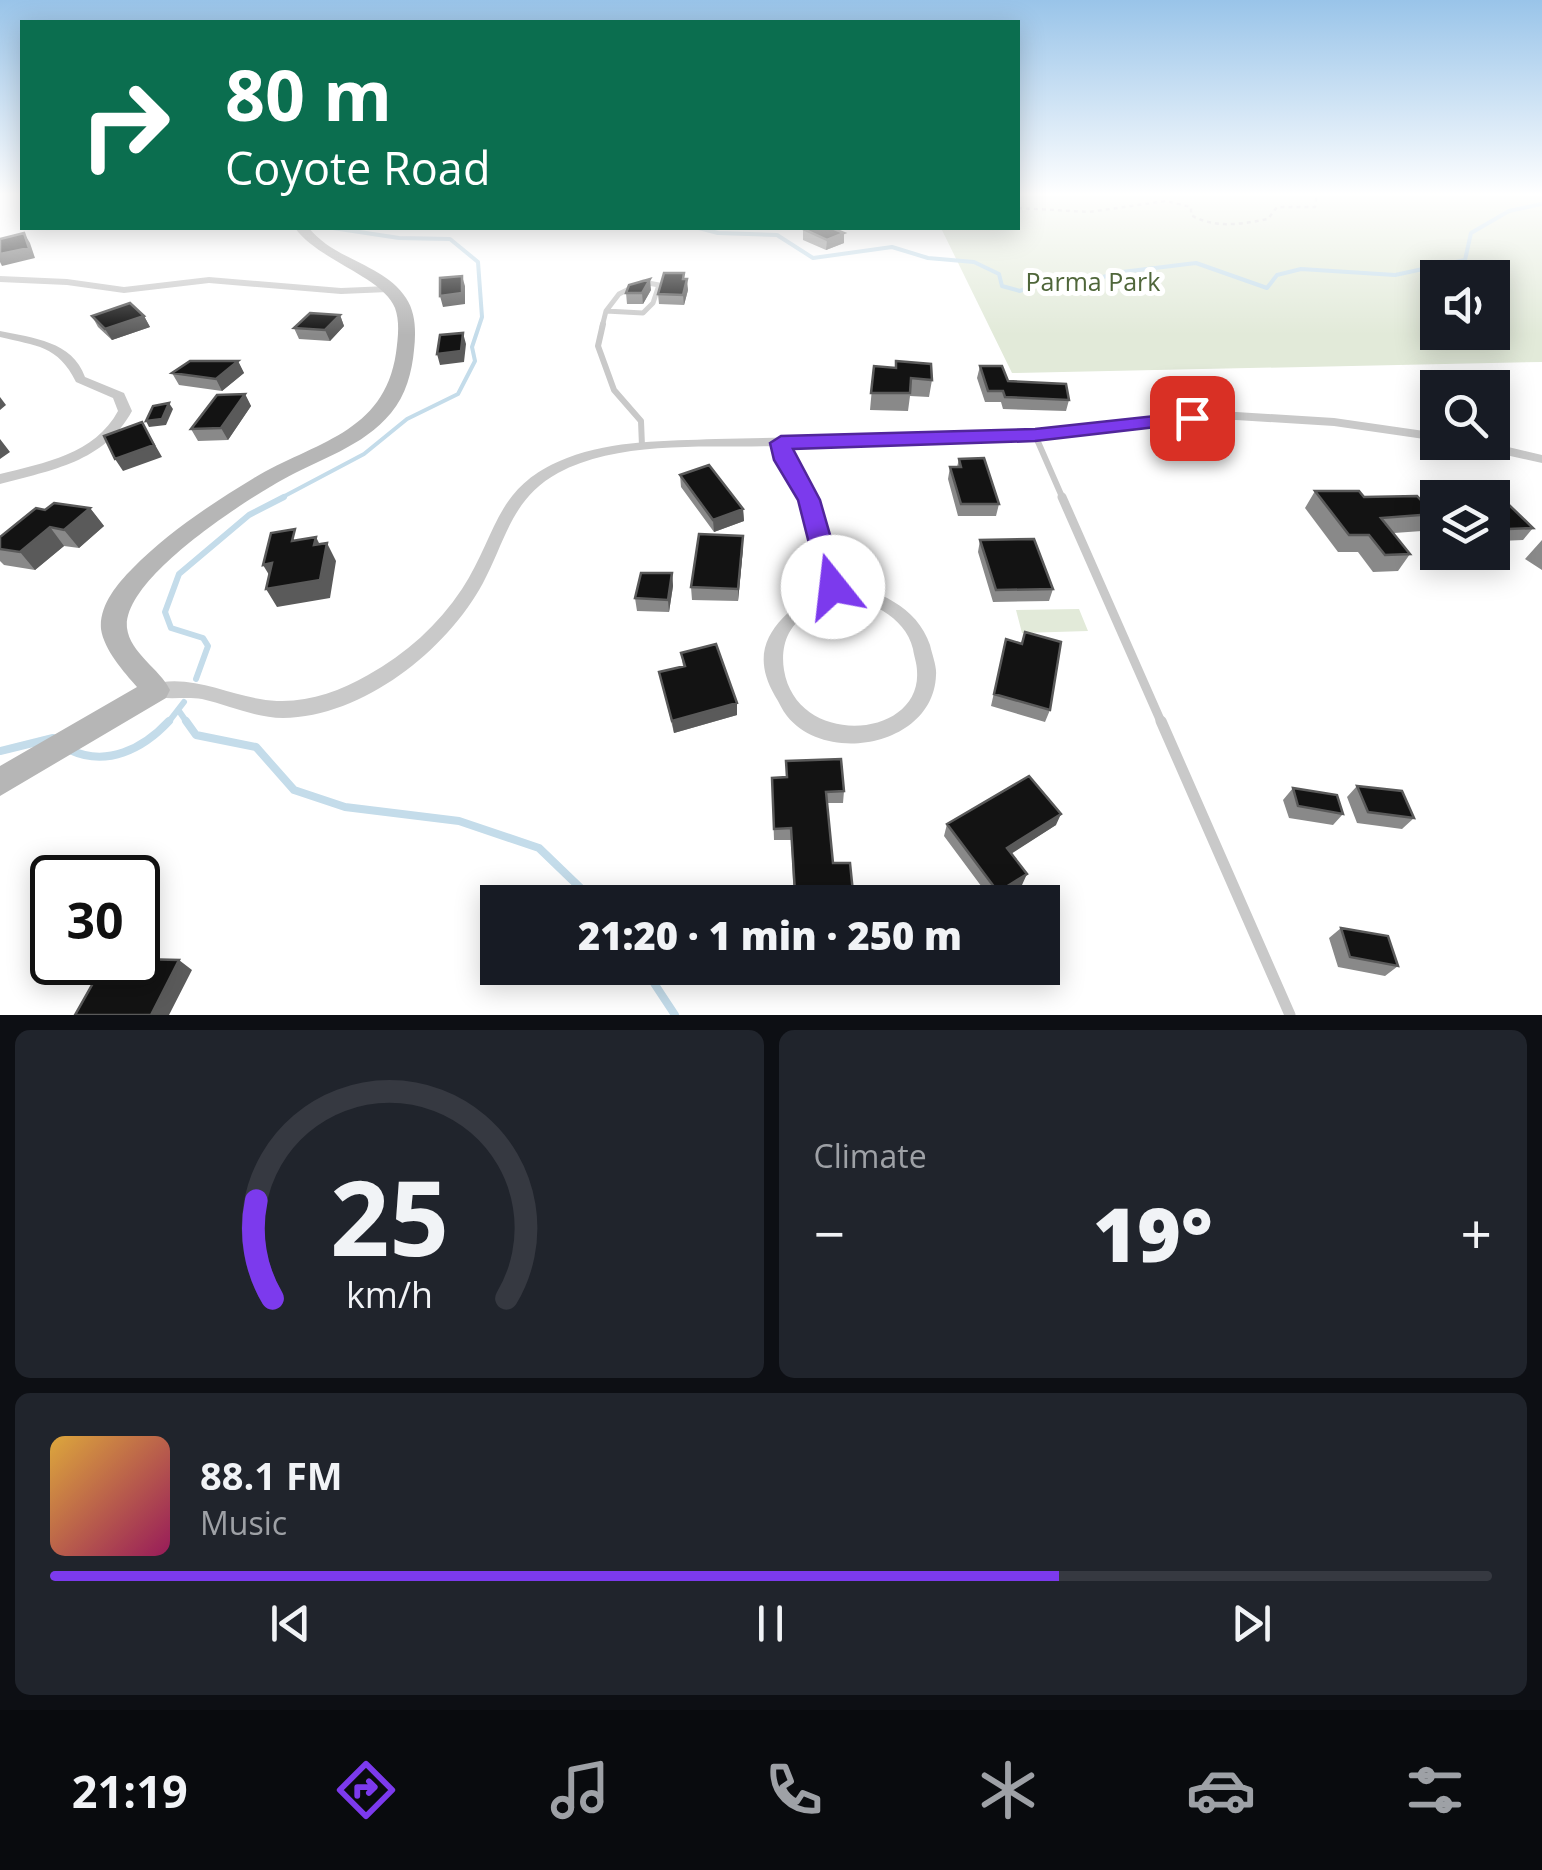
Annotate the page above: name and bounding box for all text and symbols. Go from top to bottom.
text: 80 m [225,46,392,142]
icon: right [60,60,190,190]
text: Coyote Road [225,137,490,198]
map controls [1420,260,1510,570]
button: sound [1420,260,1510,350]
park label: Parma Park [1026,264,1160,298]
button: search [1420,370,1510,460]
pin [1150,376,1235,461]
icon: arrive [1165,391,1220,446]
button: layers [1420,480,1510,570]
position arrow [781,535,885,639]
speed limit sign: 30 [30,855,160,985]
text: 21:20 · 1 min · 250 m [578,909,962,961]
text: Climate [814,1134,927,1177]
text: 25 [330,1145,449,1286]
text: 19° [1093,1182,1213,1284]
text: − [814,1195,845,1270]
text: + [1461,1195,1492,1270]
text: km/h [346,1270,433,1318]
text: 88.1 FM [200,1449,343,1501]
text: Music [200,1501,287,1544]
icon: previous [263,1596,318,1651]
icon: pause [743,1596,798,1651]
icon: next [1224,1596,1279,1651]
icon: directions [331,1755,401,1825]
icon: music [545,1755,615,1825]
icon: phone [759,1755,829,1825]
icon: climate [973,1755,1043,1825]
icon: car [1186,1755,1256,1825]
icon: filters [1400,1755,1470,1825]
text: 21:19 [72,1760,188,1821]

